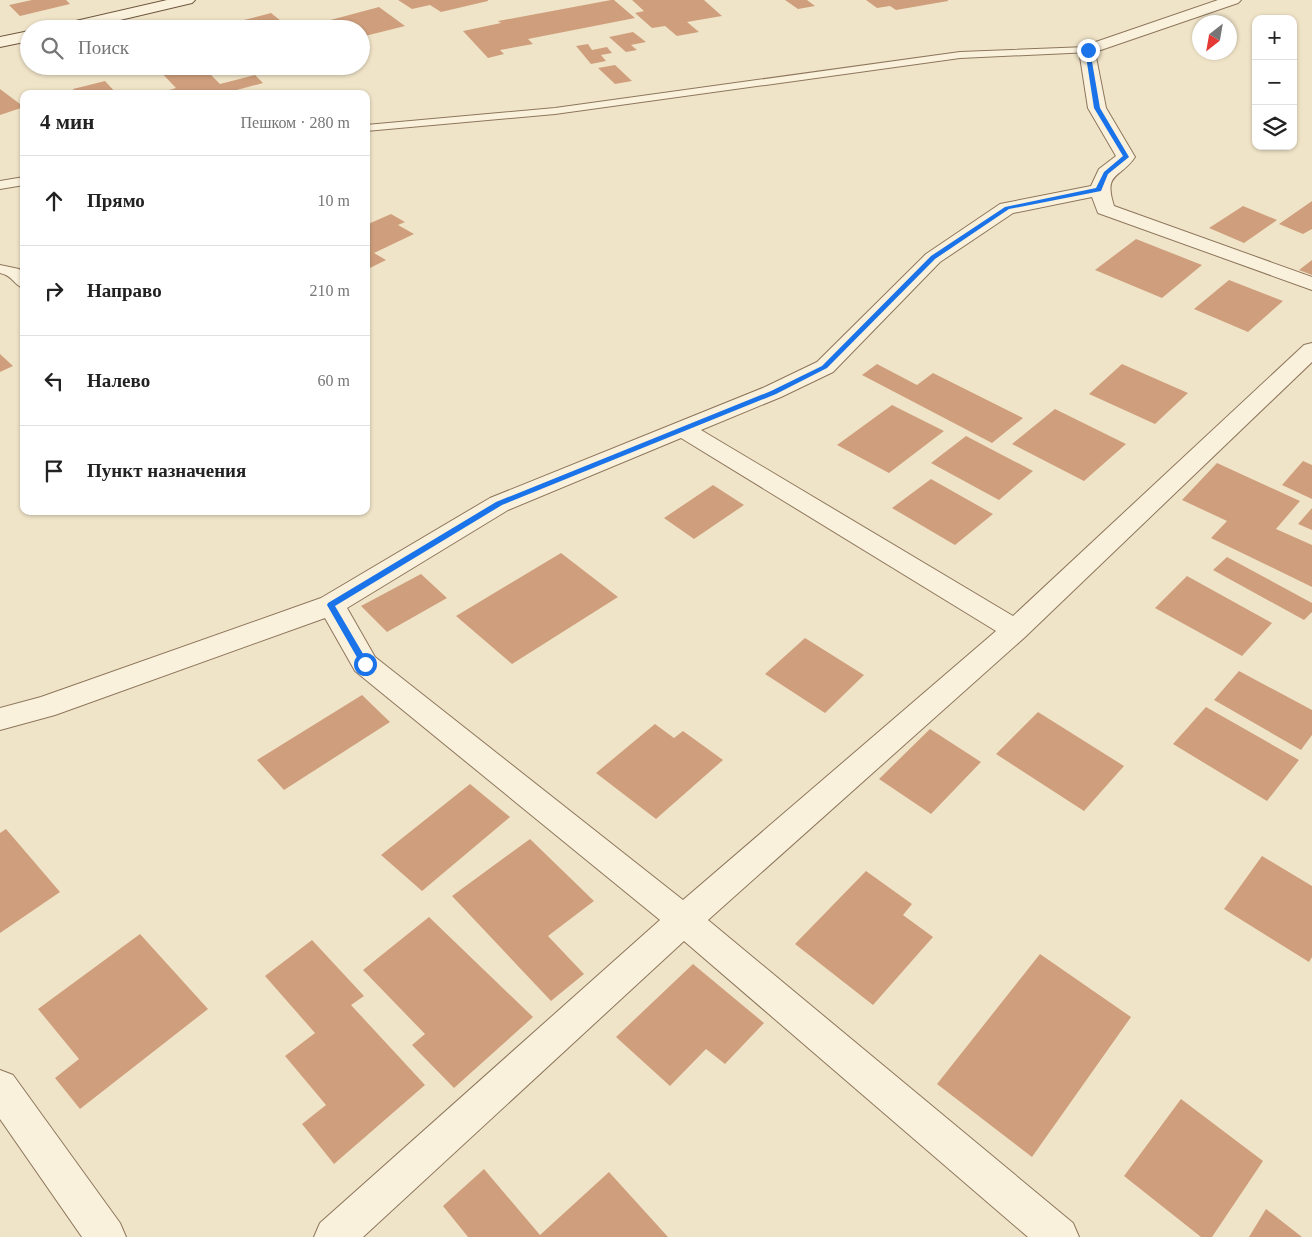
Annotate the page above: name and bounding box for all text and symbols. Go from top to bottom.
north arrow [1192,15,1237,60]
map controls [1252,15,1297,150]
button: + [1252,15,1297,60]
search box [20,20,370,75]
icon: search [38,34,66,62]
text: Поиск [78,37,129,58]
route end [1077,39,1100,62]
button: − [1252,60,1297,105]
button: layers [1252,105,1297,150]
text: 4 мин [40,110,94,134]
text: Пешком · 280 m [240,114,350,131]
icon: ahead [40,187,68,215]
text: Прямо [87,190,145,211]
text: 10 m [318,192,350,209]
icon: right [40,277,68,305]
text: Направо [87,280,162,301]
text: 210 m [310,282,350,299]
icon: left [40,367,68,395]
text: Налево [87,370,150,391]
text: 60 m [318,372,350,389]
icon: arrive [40,457,68,485]
text: Пункт назначения [87,460,246,481]
route start [354,653,377,676]

